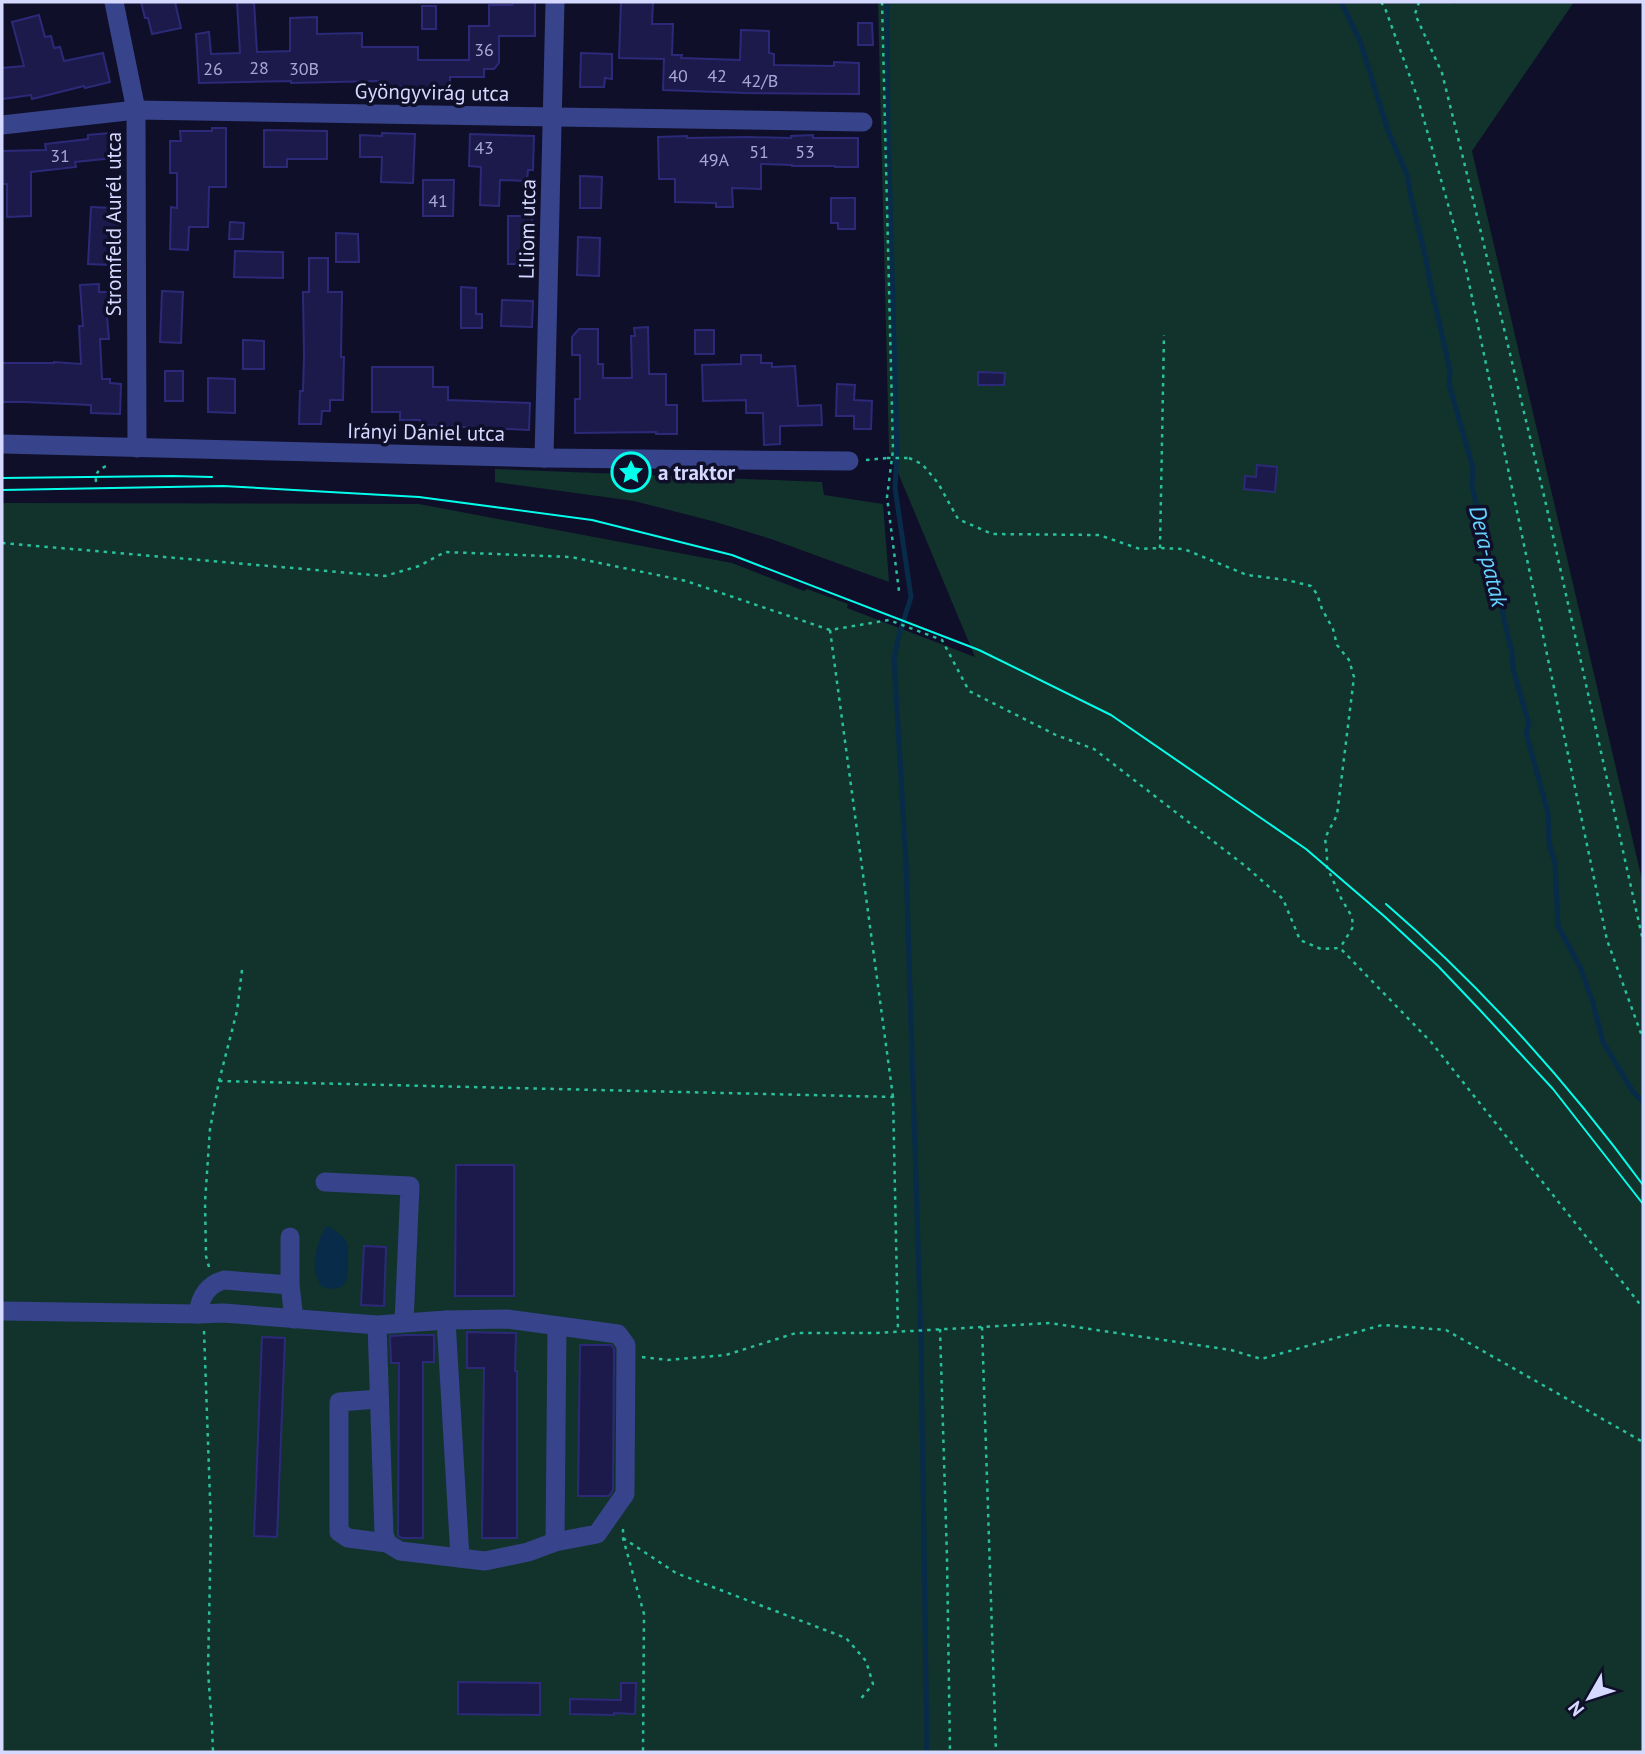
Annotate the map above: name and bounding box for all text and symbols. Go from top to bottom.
house number: 36 [474,38,494,61]
house number: 28 [249,56,269,79]
house number: 26 [203,57,223,80]
house number: 30B [289,57,319,80]
house number: 40 [668,64,688,87]
house number: 42 [707,64,727,87]
house number: 42/B [742,69,778,92]
street label: Gyöngyvirág utca [354,77,510,107]
street label: Stromfeld Aurél utca [100,132,127,316]
house number: 43 [474,136,494,159]
house number: 51 [749,140,769,163]
house number: 53 [795,140,815,163]
house number: 31 [50,144,70,167]
house number: 49A [699,148,730,171]
street label: Liliom utca [513,179,541,279]
house number: 41 [428,189,448,212]
street label: Irányi Dániel utca [347,417,505,447]
place icon: a traktor [610,451,652,493]
place label: a traktor [658,459,736,486]
water label: Dera-patak [1463,502,1515,611]
north arrow [1554,1663,1624,1733]
text: N [1563,1696,1589,1721]

